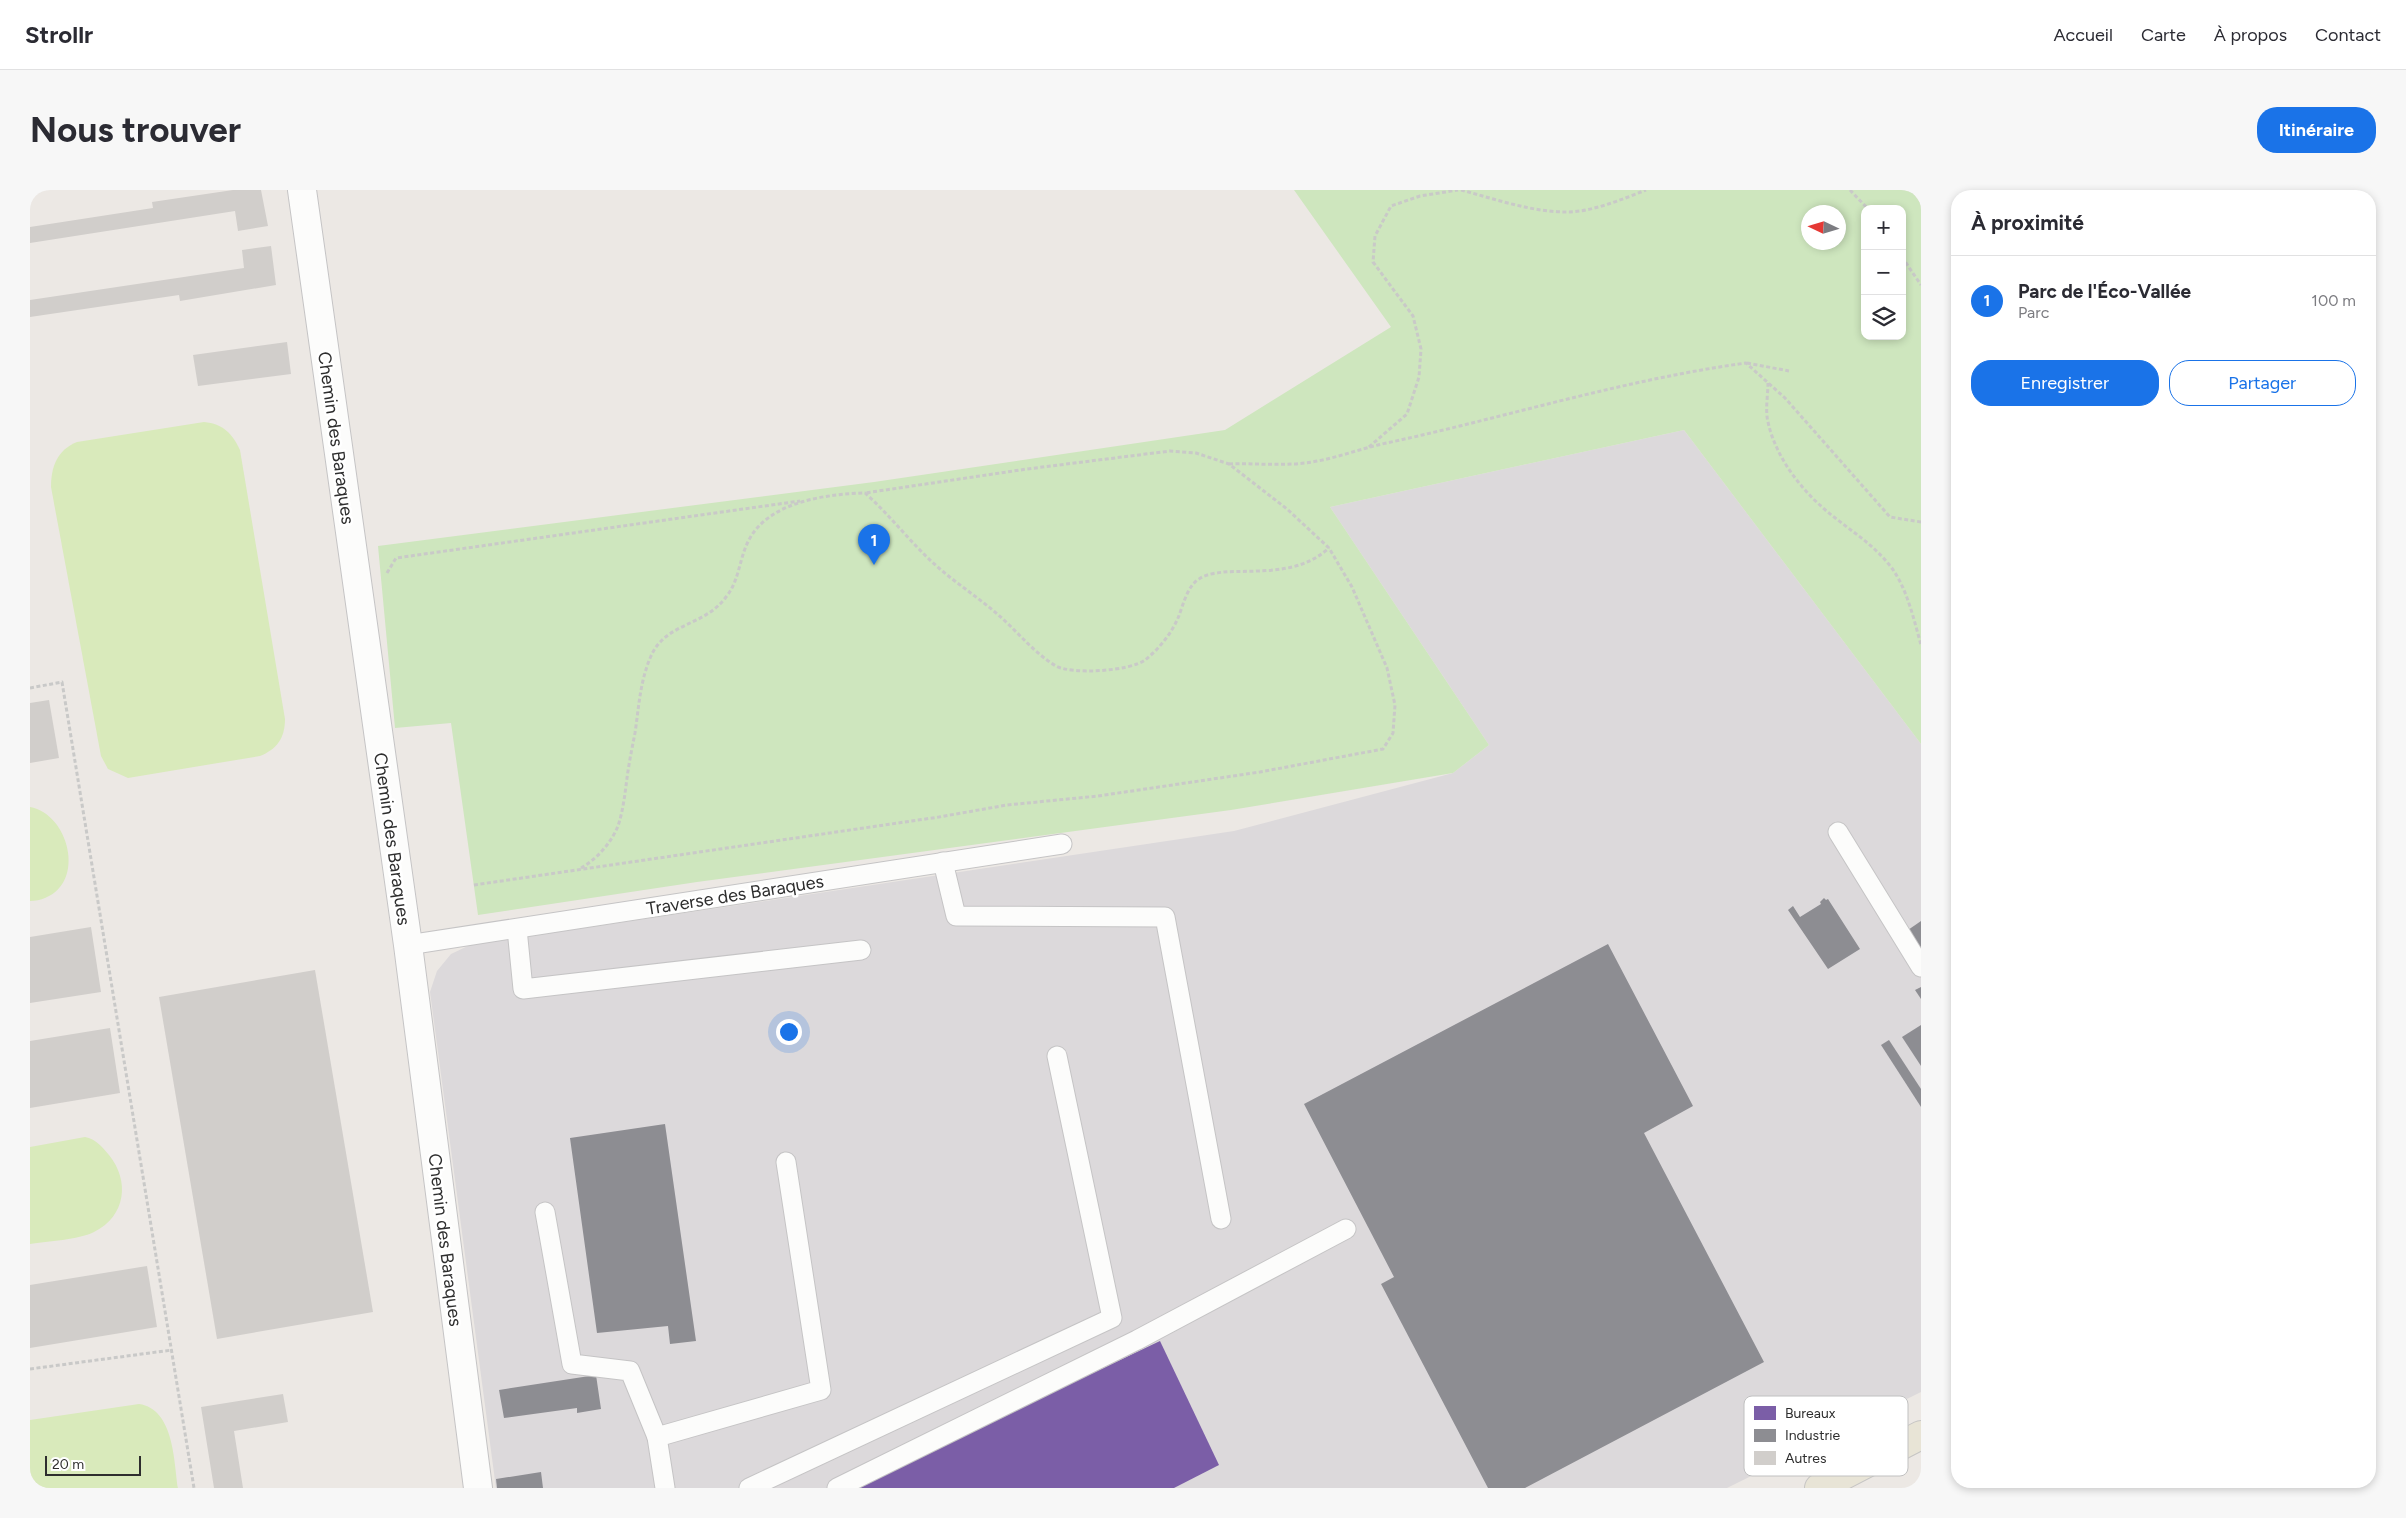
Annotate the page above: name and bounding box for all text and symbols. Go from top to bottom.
text: Strollr [25,20,93,49]
text: Accueil [2053,24,2113,46]
text: Carte [2141,24,2186,46]
text: À propos [2214,24,2287,46]
text: Contact [2315,24,2381,46]
button: Itinéraire [2257,107,2376,153]
text: Nous trouver [30,109,241,151]
north arrow [1801,205,1846,250]
map controls [1861,205,1906,340]
button: + [1861,205,1906,250]
text: À proximité [1971,210,2084,235]
button: − [1861,250,1906,295]
text: Parc de l'Éco-Vallée [2018,280,2191,303]
text: 1 [1984,291,1990,310]
text: 100 m [2311,291,2356,310]
button: layers [1861,295,1906,340]
text: Parc [2018,303,2049,322]
street label: Chemin des Baraques [313,350,359,526]
button: Enregistrer [1971,360,2159,406]
button: Partager [2169,360,2356,406]
pin: 1 [858,524,890,565]
street label: Chemin des Baraques [369,751,415,927]
street label: Traverse des Baraques [645,870,825,920]
your location [776,1019,802,1045]
street label: Chemin des Baraques [423,1152,467,1328]
legend [1744,1396,1908,1476]
text: Bureaux [1785,1405,1836,1422]
text: Industrie [1785,1427,1840,1444]
text: Autres [1785,1450,1826,1467]
scale bar [45,1453,141,1476]
text: 20 m [52,1456,84,1473]

